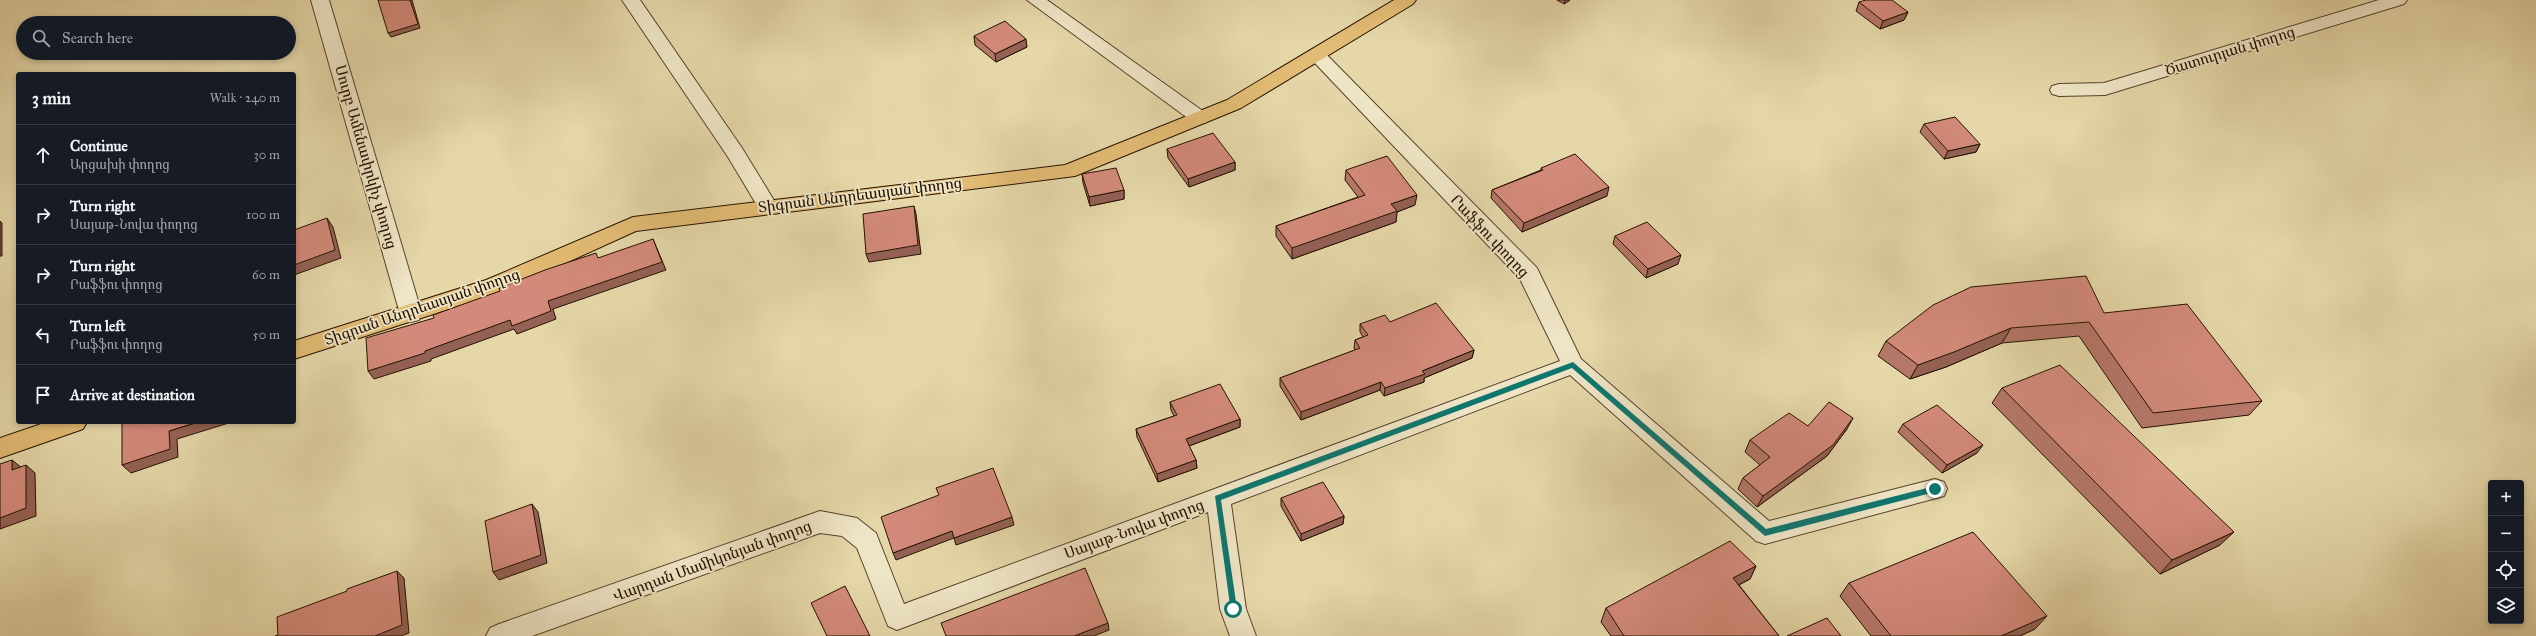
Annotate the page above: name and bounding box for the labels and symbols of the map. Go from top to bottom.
street label: Ծատուրյան փողոց [2163,23,2297,79]
street label: Սուրբ Ամենափրկիչ փողոց [331,63,401,251]
street label: Տիգրան Անդրեասյան փողոց [757,174,963,216]
street label: Րաֆֆու փողոց [1447,191,1533,281]
street label: Տիգրան Անդրեասյան փողոց [322,265,522,349]
route end [1926,480,1944,498]
street label: Սայաթ-Նովա փողոց [1062,495,1206,563]
street label: Վարդան Մամիկոնյան փողոց [610,517,814,605]
route start [1224,600,1242,618]

